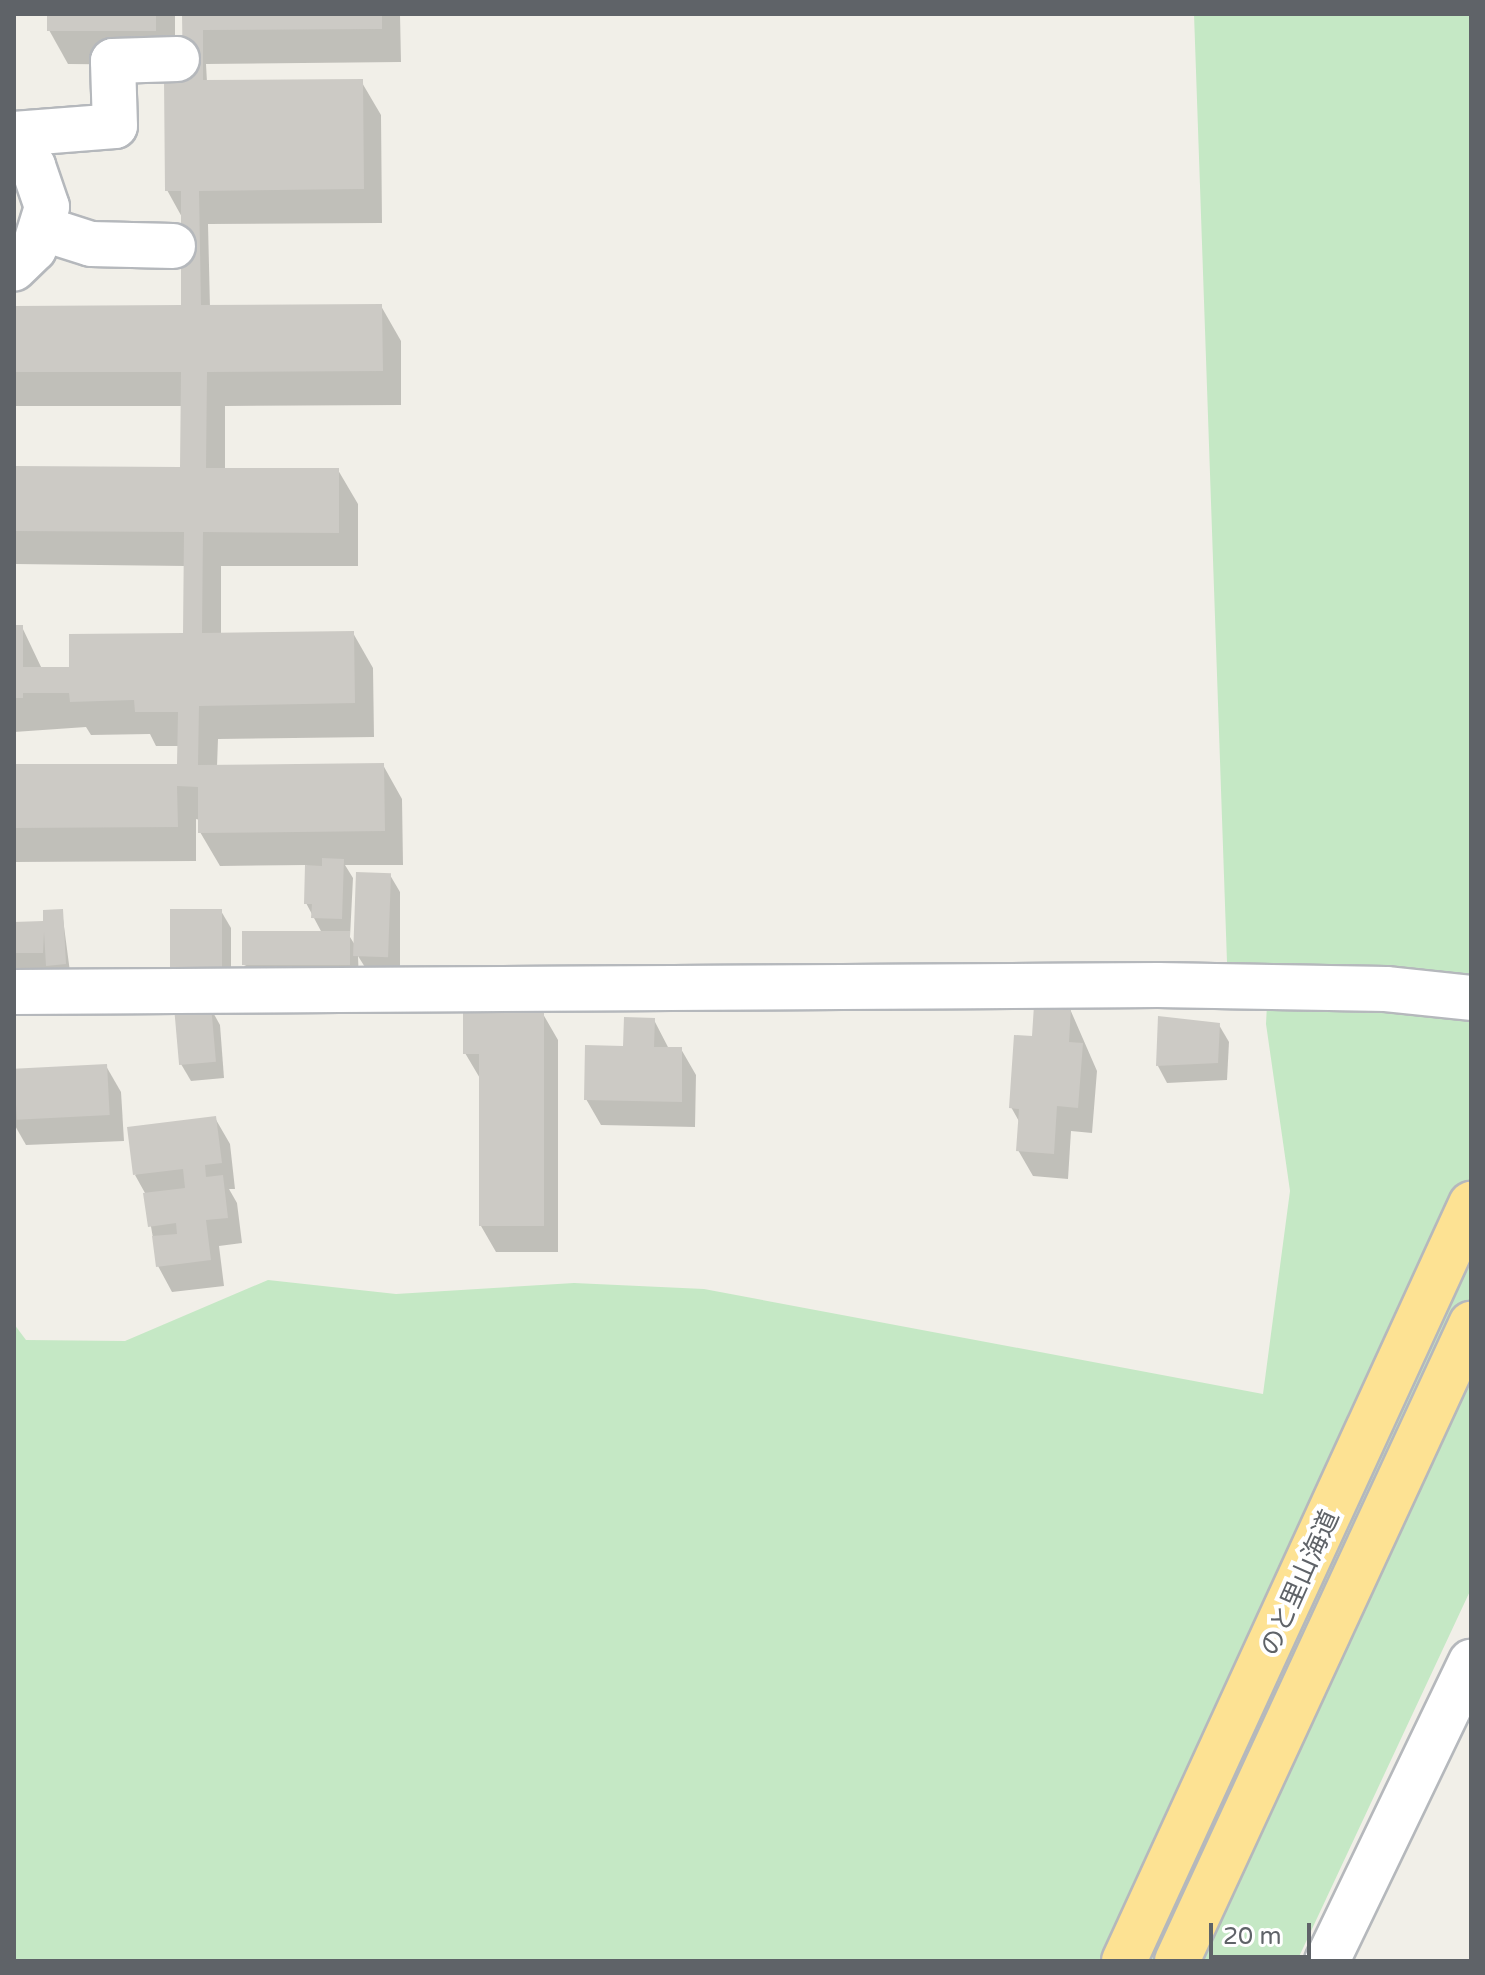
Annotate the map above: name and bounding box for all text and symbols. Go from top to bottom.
street label: のと里山海道 [1254,1505,1346,1661]
scale bar [1213,1907,1315,1957]
text: 20 m [1223,1922,1281,1951]

